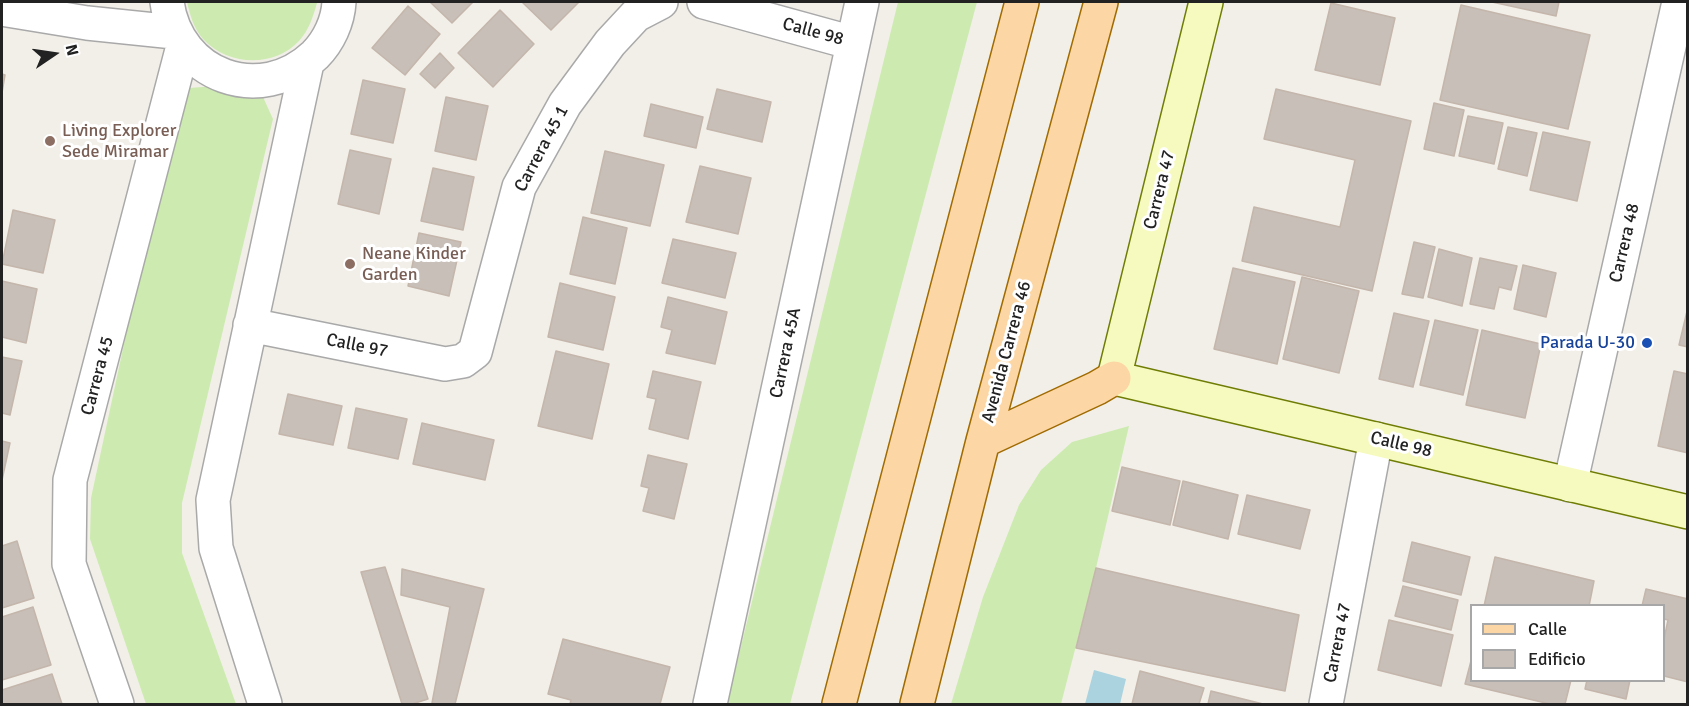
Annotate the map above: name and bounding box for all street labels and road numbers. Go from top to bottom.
street label: Calle 98 [780,13,846,51]
street label: Carrera 45 1 [510,102,574,196]
street label: Carrera 47 [1140,148,1180,232]
street label: Carrera 48 [1605,201,1645,285]
street label: Avenida Carrera 46 [978,279,1036,425]
street label: Carrera 45A [766,306,806,400]
street label: Calle 97 [324,329,390,363]
street label: Carrera 45 [77,334,119,418]
street label: Calle 98 [1368,427,1434,463]
street label: Carrera 47 [1320,601,1356,685]

